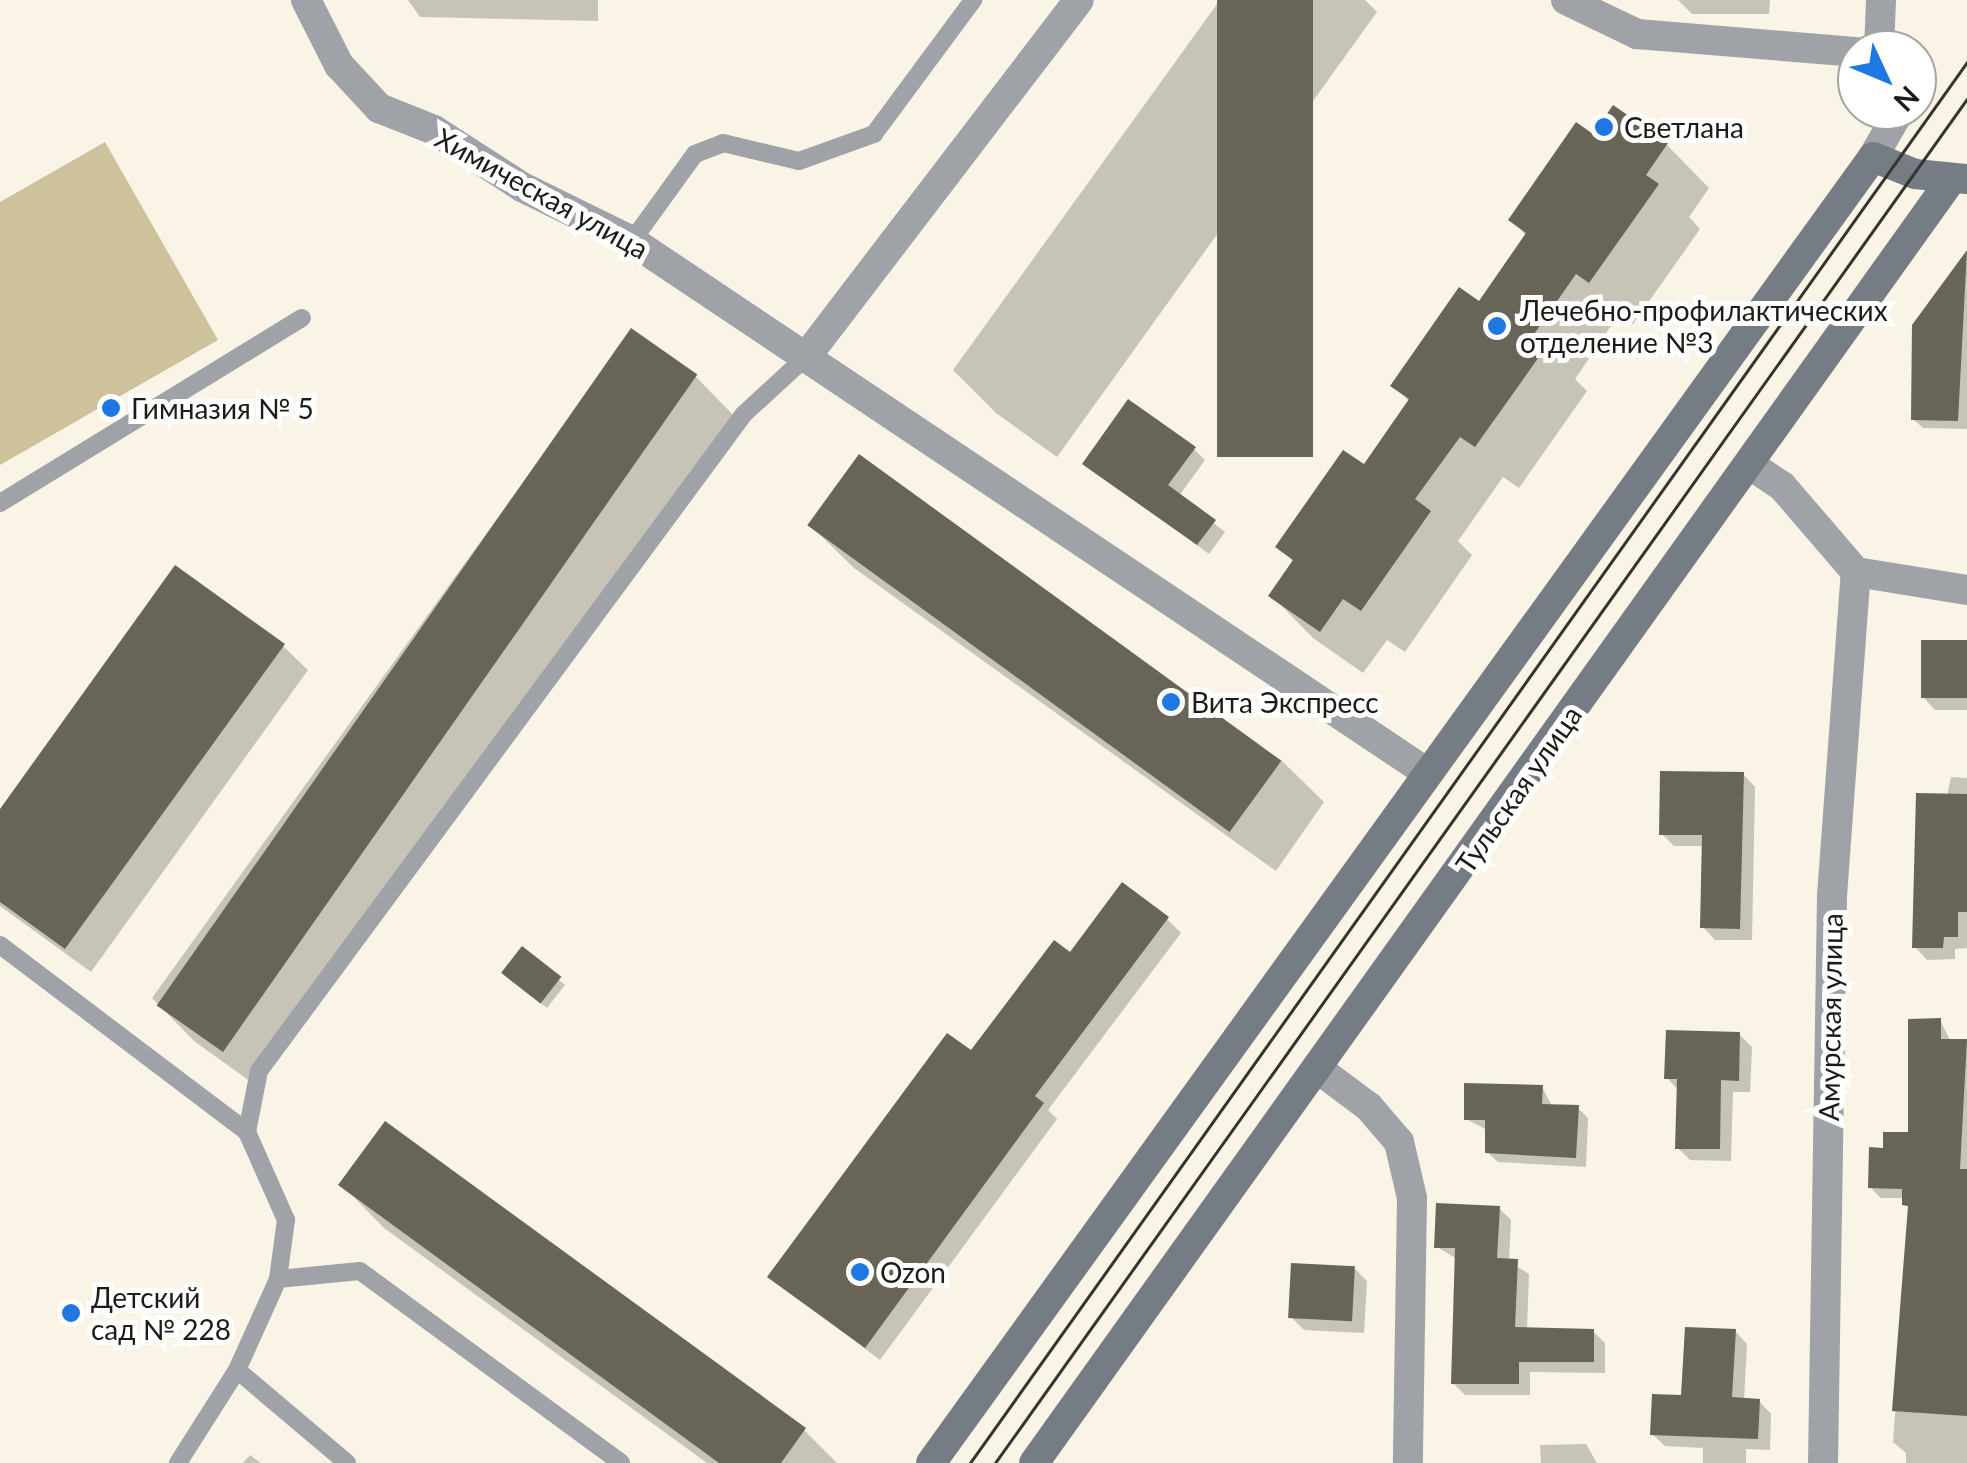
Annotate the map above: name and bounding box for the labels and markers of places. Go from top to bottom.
place label: Светлана [1624,110,1744,144]
marker: Светлана [1593,116,1615,138]
place label: Лечебно-профилактических отделение №3 [1520,293,1888,359]
marker: Лечебно-профилактических отделение №3 [1484,313,1510,339]
place label: Гимназия № 5 [131,391,314,425]
marker: Гимназия № 5 [100,397,122,419]
place label: Вита Экспресс [1191,685,1379,719]
marker: Вита Экспресс [1160,691,1182,713]
place label: Ozon [880,1255,946,1289]
marker: Ozon [849,1261,871,1283]
place label: Детский сад № 228 [91,1280,231,1346]
marker: Детский сад № 228 [60,1302,82,1324]

